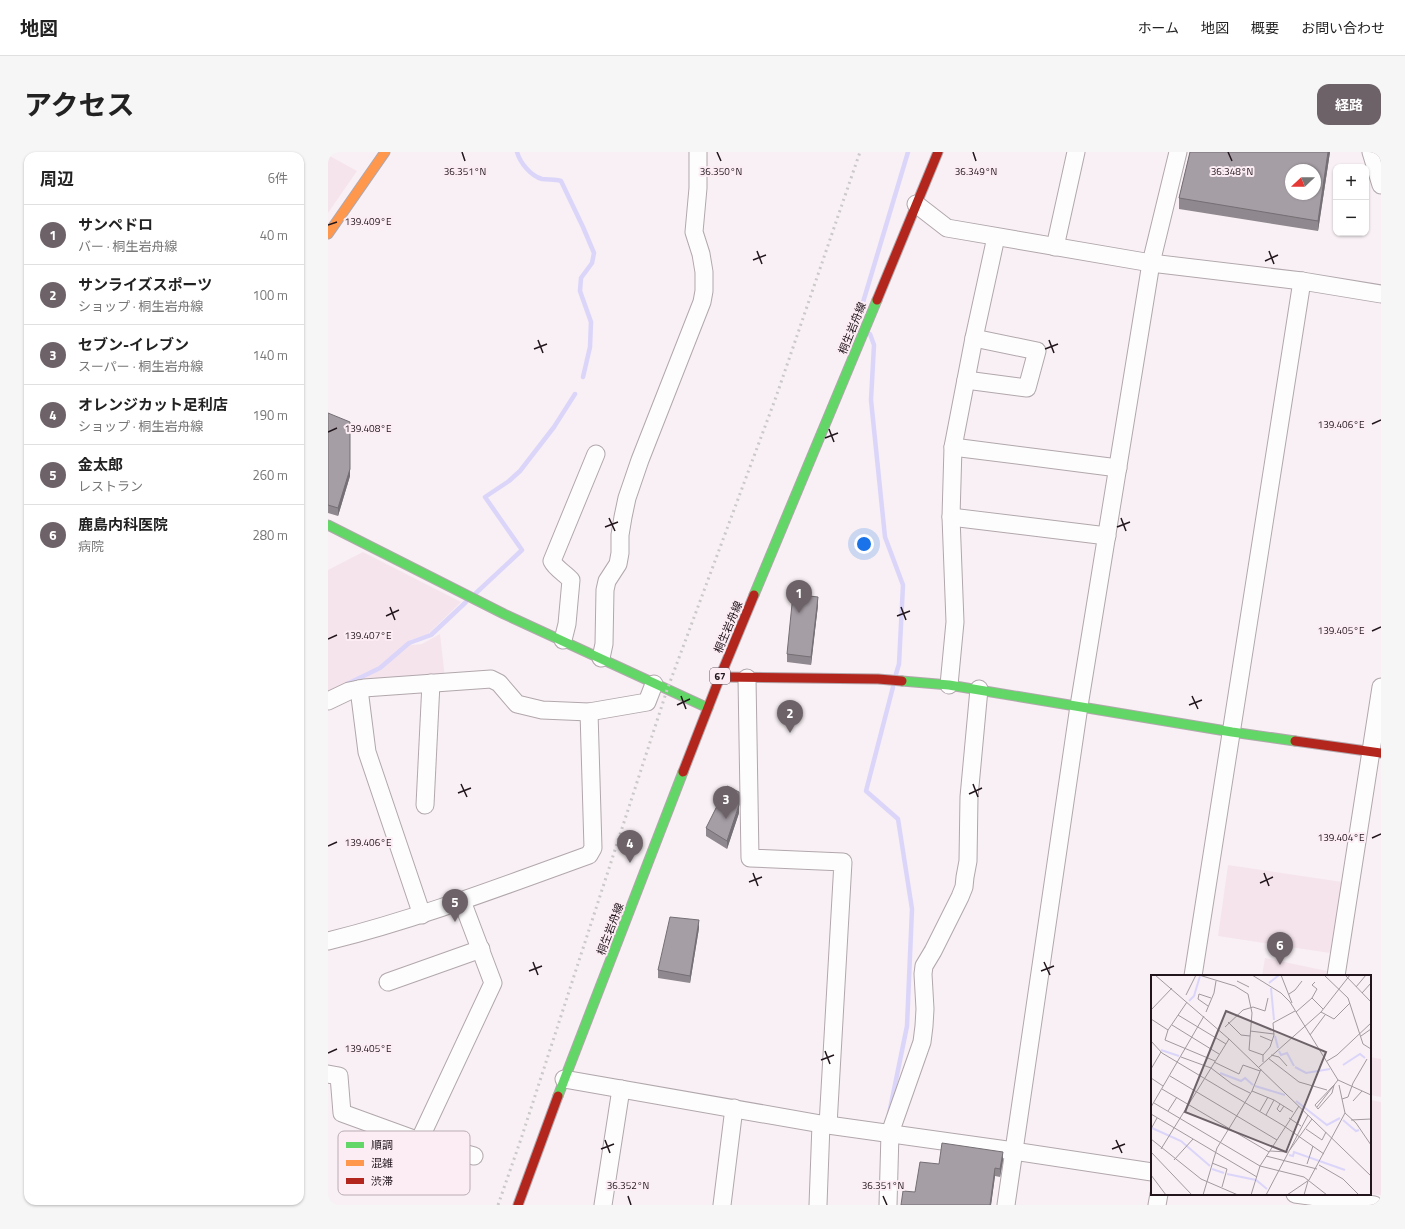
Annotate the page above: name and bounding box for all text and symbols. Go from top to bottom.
text: 地図 [20,13,58,42]
text: ホーム [1137,17,1179,38]
text: 地図 [1201,17,1229,38]
text: 概要 [1251,17,1279,38]
text: お問い合わせ [1301,17,1385,38]
text: アクセス [24,83,135,126]
button: 経路 [1317,84,1381,125]
text: 36.351°N [444,164,486,179]
text: 36.350°N [700,164,742,179]
text: 36.349°N [955,164,997,179]
text: 36.348°N [1211,164,1253,179]
north arrow [1285,164,1321,200]
map controls [1333,164,1369,236]
button: + [1333,164,1369,200]
text: 周辺 [40,166,74,192]
text: 6件 [268,168,288,188]
button: − [1333,200,1369,236]
text: サンペドロ [78,213,153,236]
text: 139.409°E [345,214,392,229]
text: 1 [49,225,57,245]
text: 40 m [260,225,288,245]
text: バー · 桐生岩舟線 [78,236,178,256]
text: サンライズスポーツ [78,273,212,296]
text: 2 [49,285,57,305]
text: 100 m [252,285,288,305]
text: ショップ · 桐生岩舟線 [78,296,204,316]
street label: 桐生岩舟線 [834,300,870,356]
text: セブン-イレブン [78,333,189,356]
text: 3 [49,345,57,365]
text: 140 m [252,345,288,365]
text: スーパー · 桐生岩舟線 [78,356,203,376]
text: オレンジカット足利店 [78,393,228,416]
text: 4 [49,405,57,425]
text: 190 m [252,405,288,425]
text: ショップ · 桐生岩舟線 [78,416,204,436]
text: 139.406°E [1318,417,1365,432]
text: 139.408°E [345,421,392,436]
text: 金太郎 [78,453,123,476]
text: 5 [49,465,57,485]
text: 260 m [252,465,288,485]
text: レストラン [78,476,143,496]
text: 鹿島内科医院 [78,513,168,536]
text: 6 [49,525,57,545]
text: 280 m [252,525,288,545]
your location [854,534,874,554]
text: 病院 [78,536,104,556]
pin: 1 [786,580,812,613]
street label: 桐生岩舟線 [710,599,746,655]
text: 139.405°E [1318,623,1365,638]
text: 139.407°E [345,628,392,643]
road number: 67 [710,668,730,684]
pin: 2 [777,700,803,733]
pin: 3 [713,786,739,819]
pin: 4 [617,830,643,863]
text: 139.404°E [1318,830,1365,845]
text: 139.406°E [345,835,392,850]
pin: 5 [442,889,468,922]
street label: 桐生岩舟線 [593,900,627,958]
pin: 6 [1267,932,1293,965]
inset map [1151,975,1371,1195]
text: 139.405°E [345,1041,392,1056]
legend [338,1131,470,1195]
text: 順調 [371,1137,393,1153]
text: 混雑 [371,1155,393,1171]
text: 渋滞 [371,1173,393,1189]
text: 36.352°N [607,1178,649,1193]
text: 36.351°N [862,1178,904,1193]

